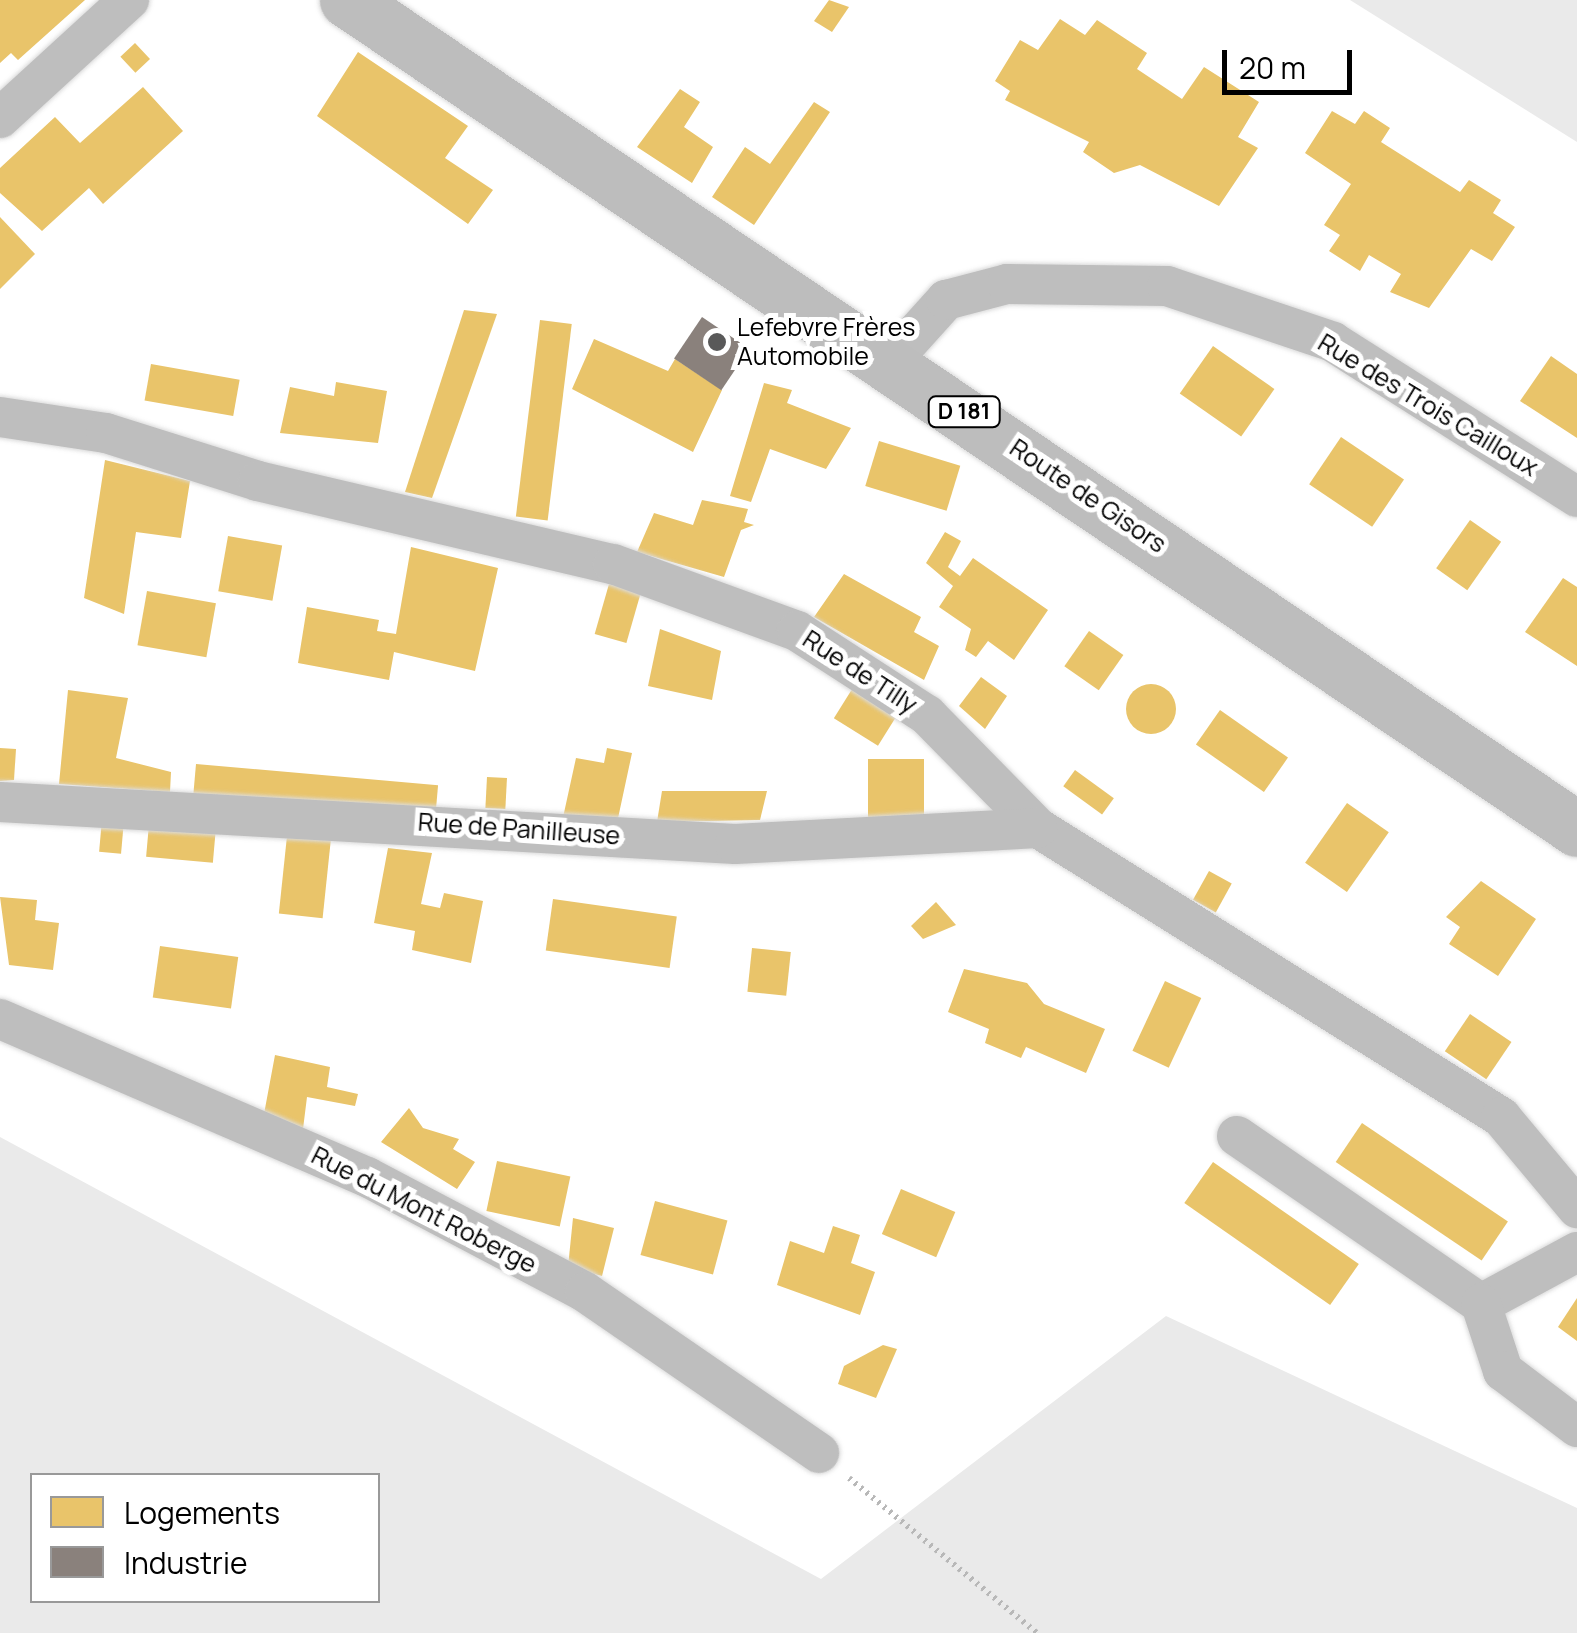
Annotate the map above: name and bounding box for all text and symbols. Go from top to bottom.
scale bar [1227,30,1357,92]
text: 20 m [1239,47,1306,88]
place label: Lefebvre Frères Automobile [737,313,915,372]
street label: Rue des Trois Cailloux [1313,327,1543,483]
marker: Lefebvre Frères Automobile [706,331,728,353]
road number: D 181 [926,395,1002,429]
street label: Route de Gisors [1004,433,1172,559]
street label: Rue de Tilly [797,624,923,720]
street label: Rue de Panilleuse [417,807,621,851]
street label: Rue du Mont Roberge [307,1140,541,1280]
legend [30,1473,380,1603]
text: Logements [124,1492,280,1533]
text: Industrie [124,1542,247,1583]

